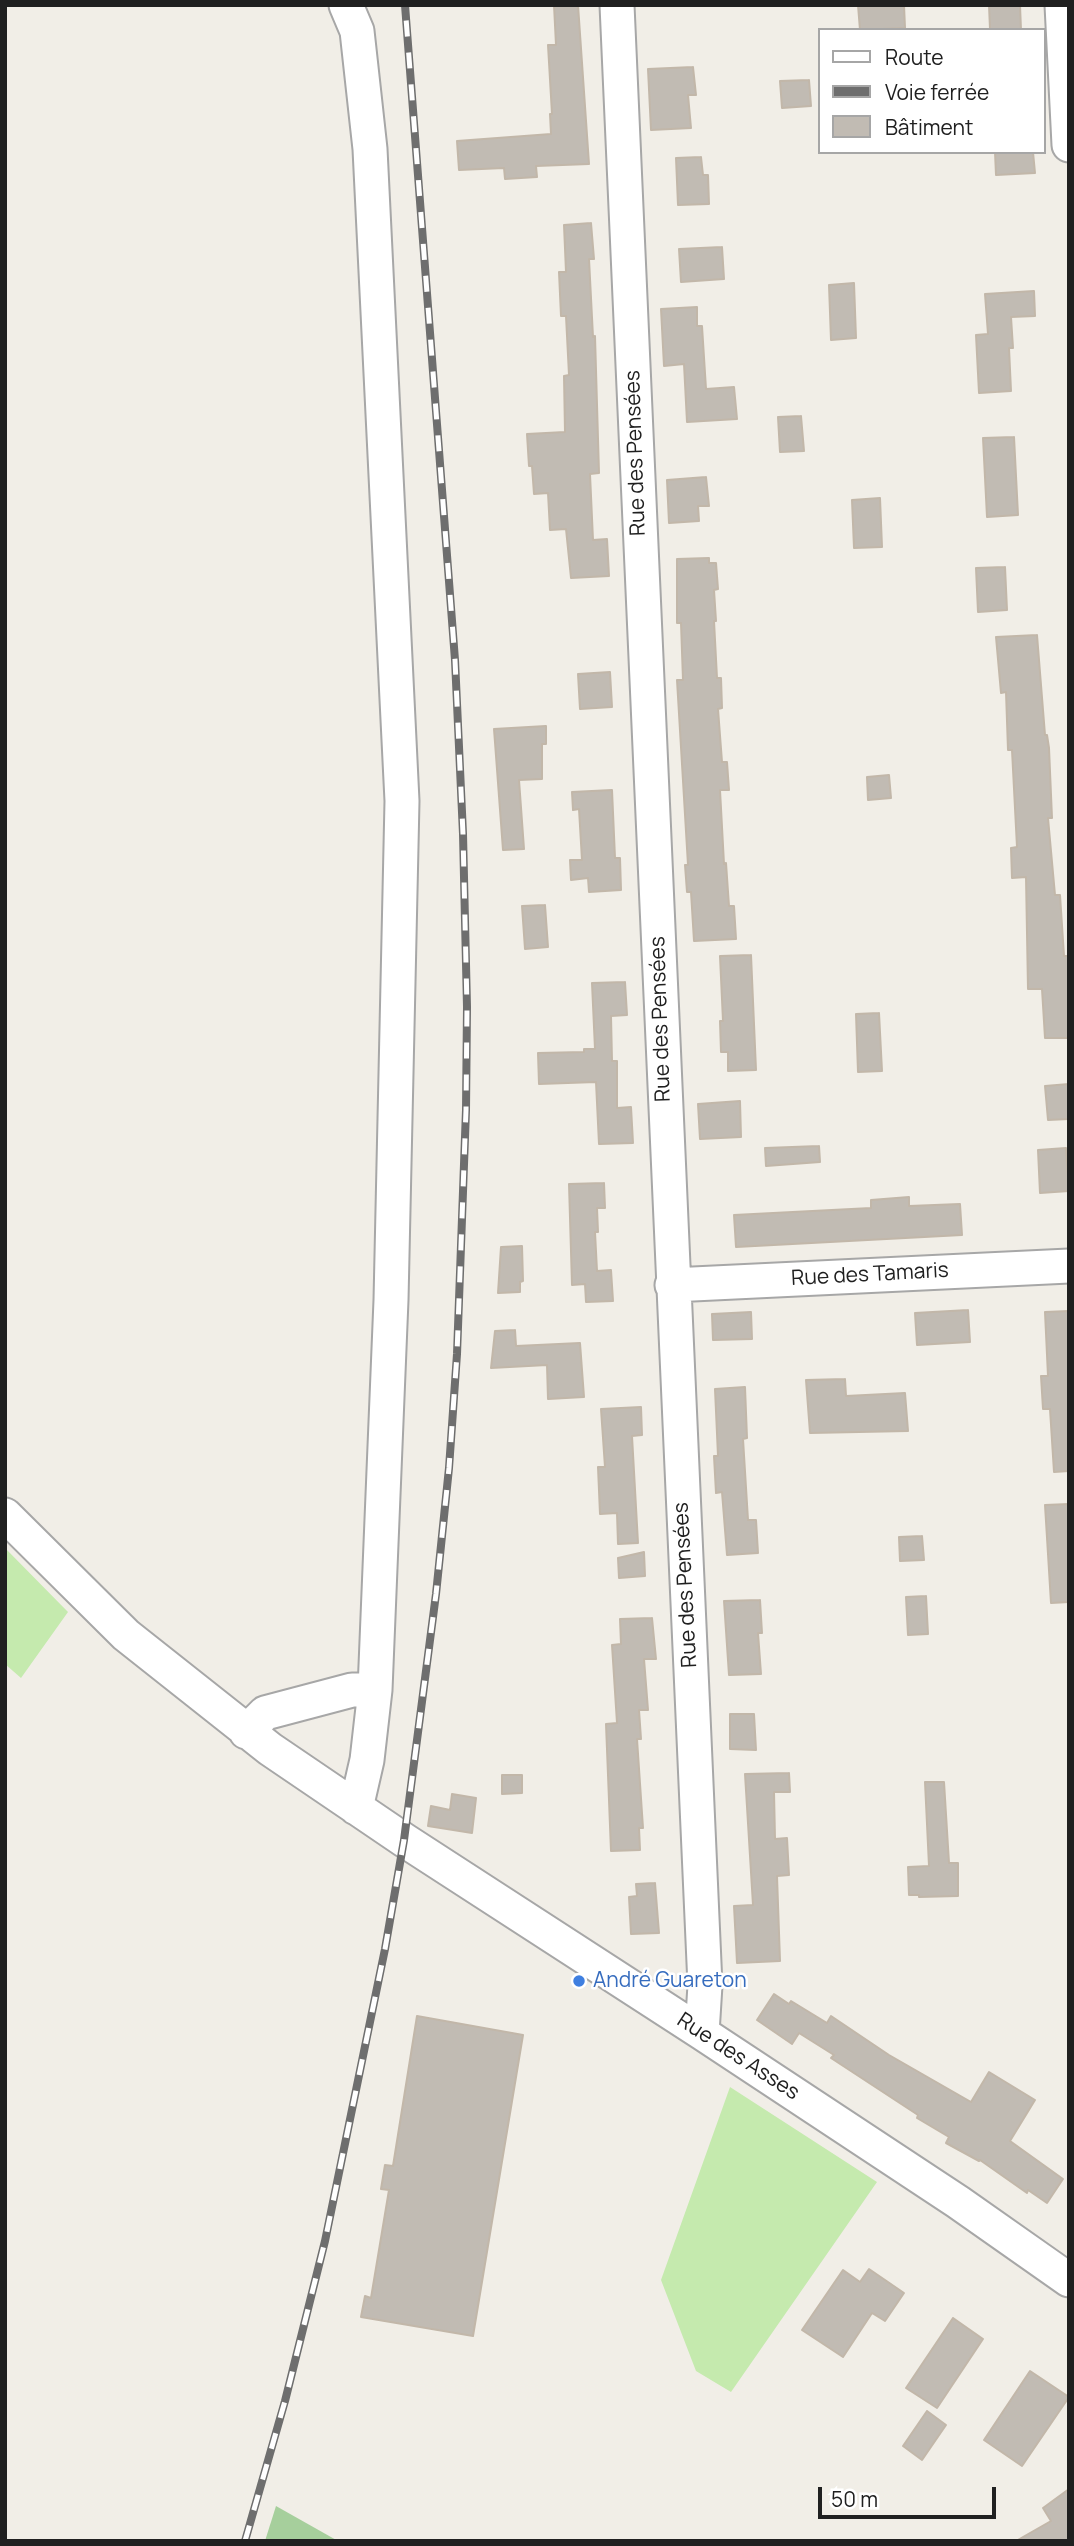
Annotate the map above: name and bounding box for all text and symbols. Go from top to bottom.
legend [818,28,1046,154]
text: Route [885,43,943,71]
text: Voie ferrée [885,78,989,106]
text: Bâtiment [885,113,973,141]
street label: Rue des Pensées [621,370,651,536]
street label: Rue des Pensées [646,936,676,1102]
street label: Rue des Tamaris [791,1258,949,1292]
street label: Rue des Pensées [669,1502,703,1668]
place label: André Guareton [593,1968,747,1994]
marker: André Guareton [571,1973,587,1989]
street label: Rue des Asses [672,2008,804,2106]
scale bar [822,2472,1000,2516]
text: 50 m [831,2485,878,2513]

